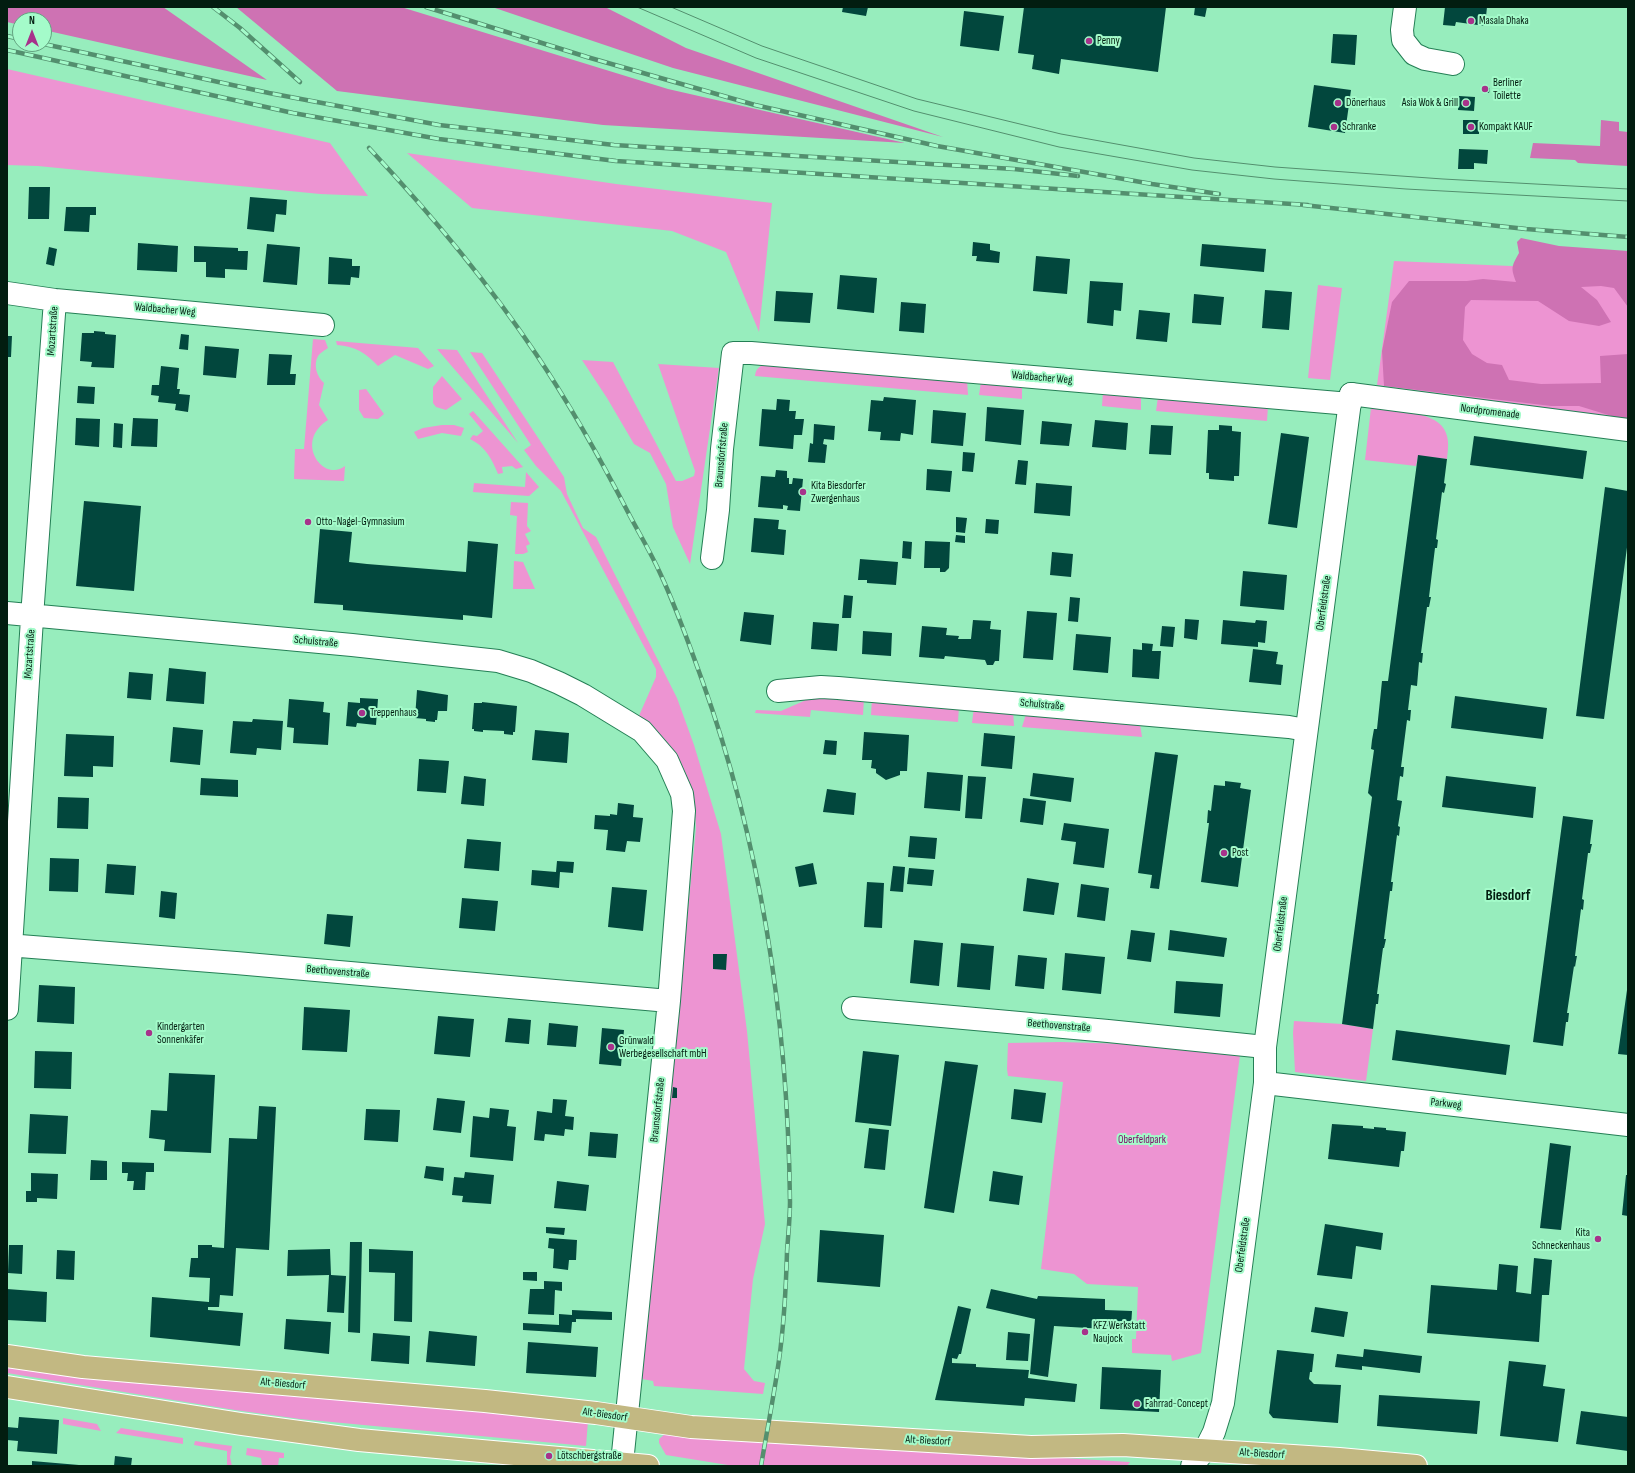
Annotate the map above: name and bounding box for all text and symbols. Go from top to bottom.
north arrow [12,12,52,52]
text: N [29,14,35,27]
place label: Masala Dhaka [1479,14,1529,28]
marker: Masala Dhaka [1466,16,1476,26]
place label: Penny [1097,34,1120,48]
marker: Penny [1084,36,1094,46]
place label: Berliner Toilette [1493,76,1522,102]
marker: Berliner Toilette [1480,84,1490,94]
place label: Dönerhaus [1346,96,1386,110]
place label: Asia Wok & Grill [1402,96,1458,110]
marker: Dönerhaus [1333,98,1343,108]
marker: Asia Wok & Grill [1461,98,1471,108]
place label: Schranke [1342,120,1376,134]
place label: Kompakt KAUF [1479,120,1533,134]
marker: Schranke [1329,122,1339,132]
marker: Kompakt KAUF [1466,122,1476,132]
street label: Waldbacher Weg [134,301,196,319]
street label: Mozartstraße [45,306,61,356]
street label: Waldbacher Weg [1011,369,1073,387]
street label: Nordpromenade [1460,402,1520,422]
street label: Braunsdorfstraße [713,422,731,488]
place label: Kita Biesdorfer Zwergenhaus [811,479,866,505]
marker: Kita Biesdorfer Zwergenhaus [798,487,808,497]
place label: Otto-Nagel-Gymnasium [316,515,405,529]
marker: Otto-Nagel-Gymnasium [303,517,313,527]
street label: Oberfeldstraße [1314,575,1334,631]
street label: Mozartstraße [22,629,38,679]
street label: Schulstraße [293,634,339,650]
street label: Schulstraße [1019,697,1065,713]
place label: Treppenhaus [370,706,417,720]
marker: Treppenhaus [357,708,367,718]
place label: Post [1232,846,1249,860]
marker: Post [1219,848,1229,858]
district label: Biesdorf [1486,887,1530,905]
street label: Oberfeldstraße [1271,896,1291,952]
street label: Beethovenstraße [306,963,370,981]
street label: Beethovenstraße [1027,1017,1091,1035]
place label: Kindergarten Sonnenkäfer [157,1020,205,1046]
marker: Kindergarten Sonnenkäfer [144,1028,154,1038]
place label: Grünwald Werbegesellschaft mbH [619,1034,707,1060]
marker: Grünwald Werbegesellschaft mbH [606,1042,616,1052]
street label: Braunsdorfstraße [648,1077,668,1143]
street label: Parkweg [1430,1096,1462,1112]
park label: Oberfeldpark [1118,1133,1166,1147]
street label: Oberfeldstraße [1233,1217,1253,1273]
place label: Kita Schneckenhaus [1532,1226,1590,1252]
marker: Kita Schneckenhaus [1593,1234,1603,1244]
place label: KFZ Werkstatt Naujock [1093,1319,1145,1345]
marker: KFZ Werkstatt Naujock [1080,1327,1090,1337]
street label: Alt-Biesdorf [260,1375,306,1393]
place label: Fahrrad-Concept [1145,1397,1208,1411]
marker: Fahrrad-Concept [1132,1399,1142,1409]
street label: Alt-Biesdorf [582,1405,628,1425]
street label: Alt-Biesdorf [905,1433,951,1449]
street label: Alt-Biesdorf [1239,1446,1285,1462]
place label: Lötschbergstraße [557,1449,622,1463]
marker: Lötschbergstraße [544,1451,554,1461]

